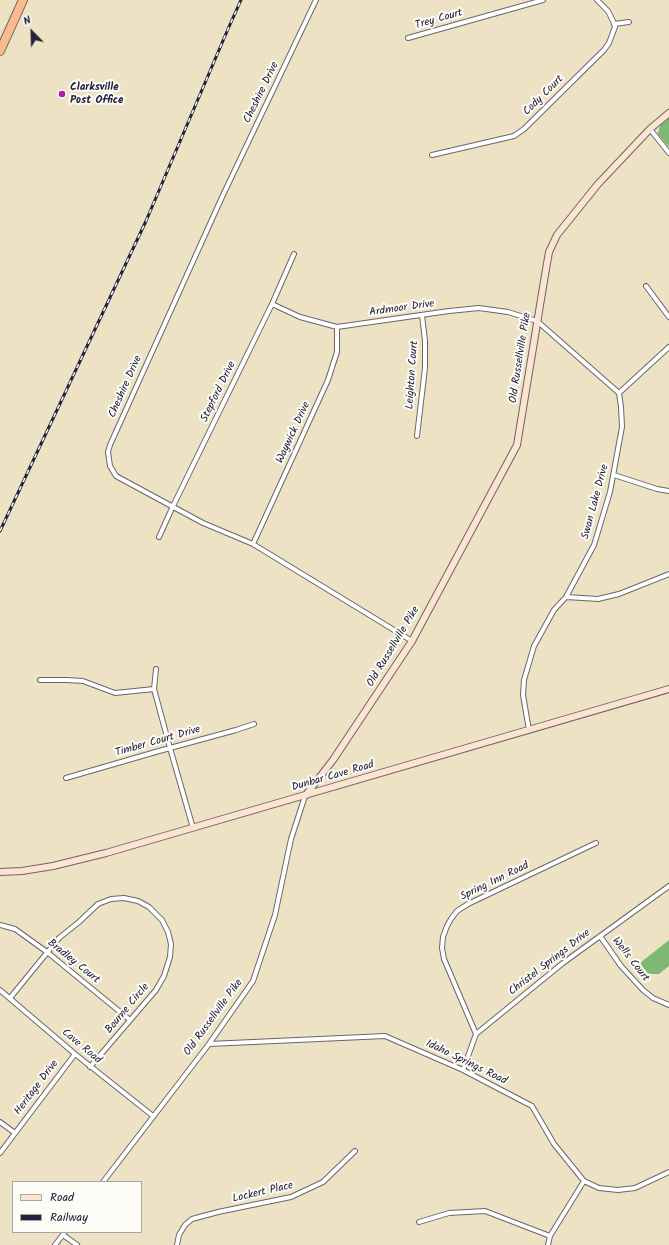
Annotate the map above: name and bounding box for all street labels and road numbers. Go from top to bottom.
street label: Trey Court [414,7,464,33]
street label: Cheshire Drive [241,60,283,126]
street label: Cody Court [521,73,567,119]
street label: Ardmoor Drive [369,298,435,320]
street label: Old Russellville Pike [507,312,535,404]
street label: Leighton Court [404,340,422,410]
street label: Cheshire Drive [106,354,146,420]
street label: Stepford Drive [199,359,239,425]
street label: Waywick Drive [274,400,314,466]
street label: Swan Lake Drive [580,463,612,541]
street label: Old Russellville Pike [365,604,423,690]
street label: Timber Court Drive [114,724,202,760]
street label: Dunbar Cave Road [290,759,376,795]
street label: Spring Inn Road [459,860,531,904]
street label: Christel Springs Drive [506,927,594,999]
street label: Wells Court [609,935,651,985]
street label: Bradley Court [44,937,102,987]
street label: Old Russellville Pike [182,977,246,1059]
street label: Bourne Circle [103,981,153,1037]
street label: Cave Road [58,1027,104,1067]
street label: Idaho Springs Road [423,1038,509,1088]
street label: Heritage Drive [12,1058,62,1118]
street label: Lockert Place [231,1180,295,1206]

